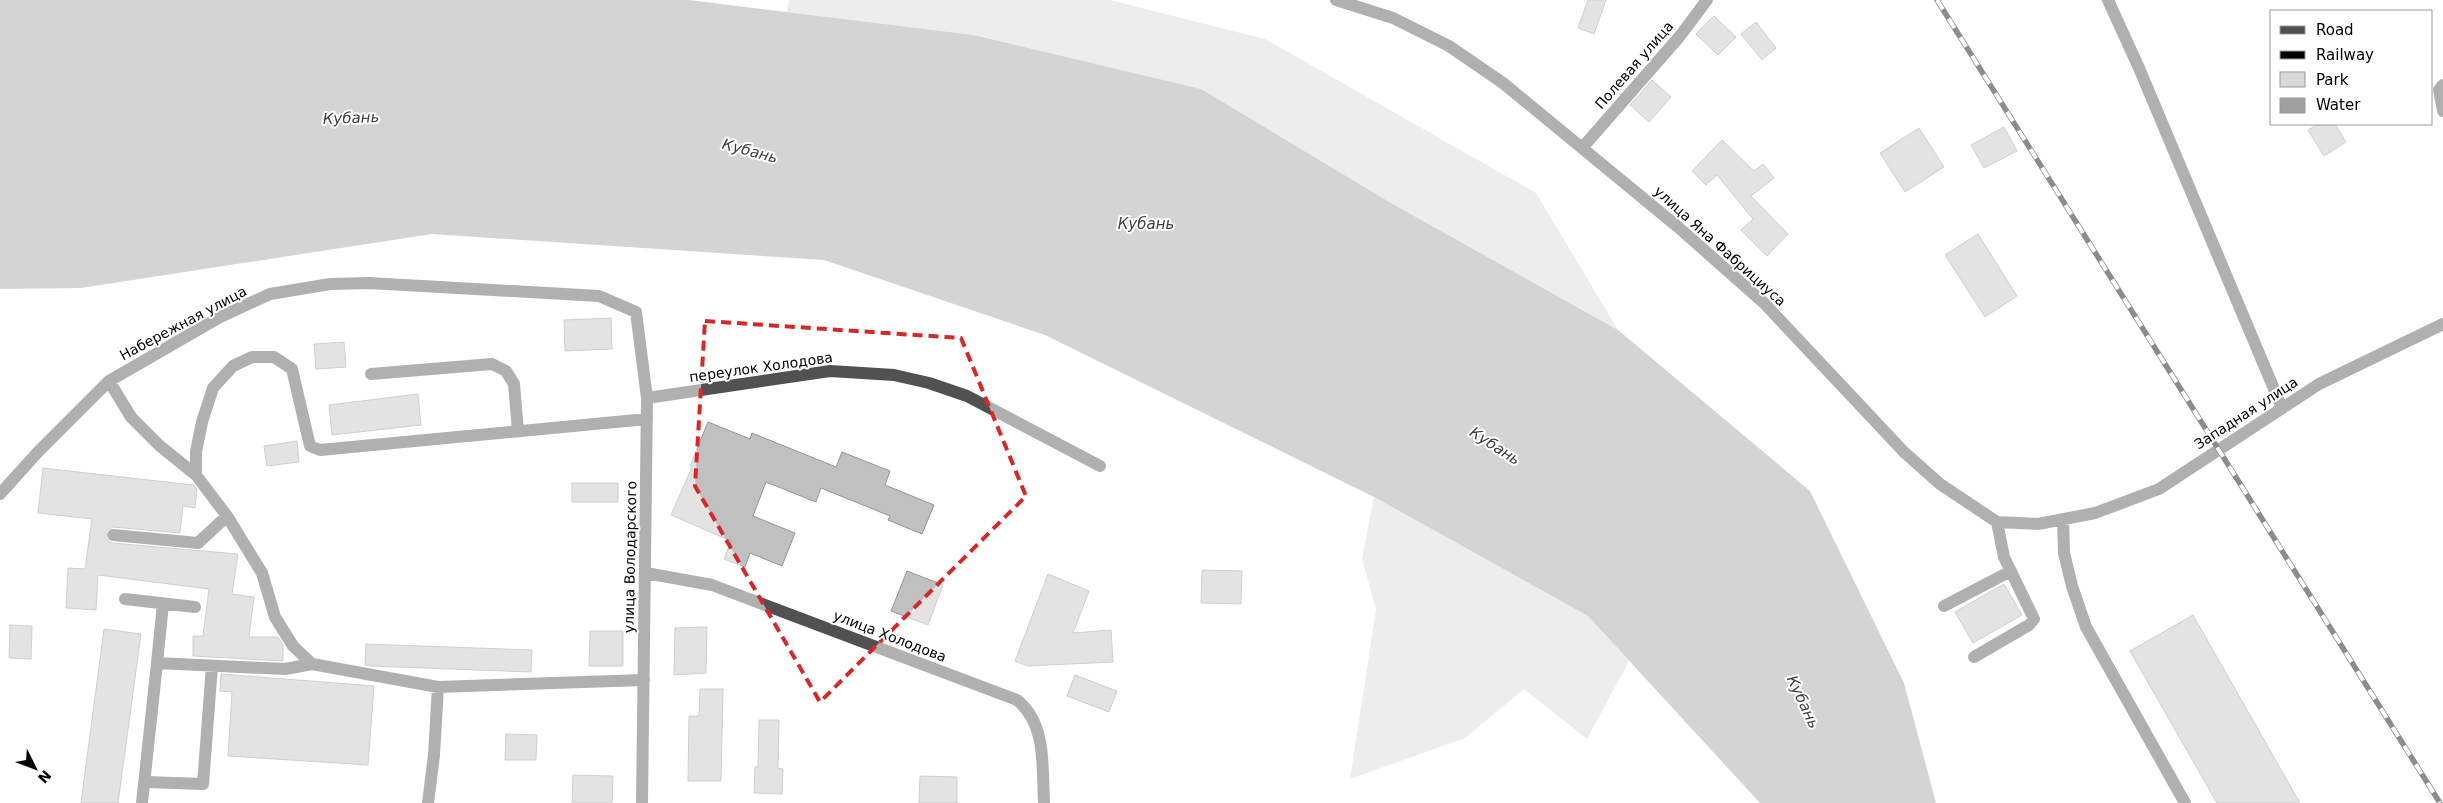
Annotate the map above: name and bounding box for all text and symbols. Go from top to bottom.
legend [2270,10,2433,125]
street label: Полевая улица [1592,18,1676,112]
text: Road [2316,21,2354,39]
text: Railway [2316,46,2374,64]
text: Park [2316,71,2349,89]
text: Water [2316,96,2361,114]
water label: Кубань [322,108,380,128]
water label: Кубань [720,135,780,167]
street label: улица Яна Фабрициуса [1651,183,1789,309]
water label: Кубань [1118,215,1174,233]
street label: Набережная улица [117,283,249,363]
street label: переулок Холодова [688,349,834,385]
street label: Западная улица [2191,374,2301,452]
water label: Кубань [1466,423,1524,469]
street label: улица Володарского [621,481,639,633]
street label: улица Холодова [831,607,949,665]
water label: Кубань [1783,673,1823,731]
north arrow [10,743,60,793]
text: N [35,767,55,786]

